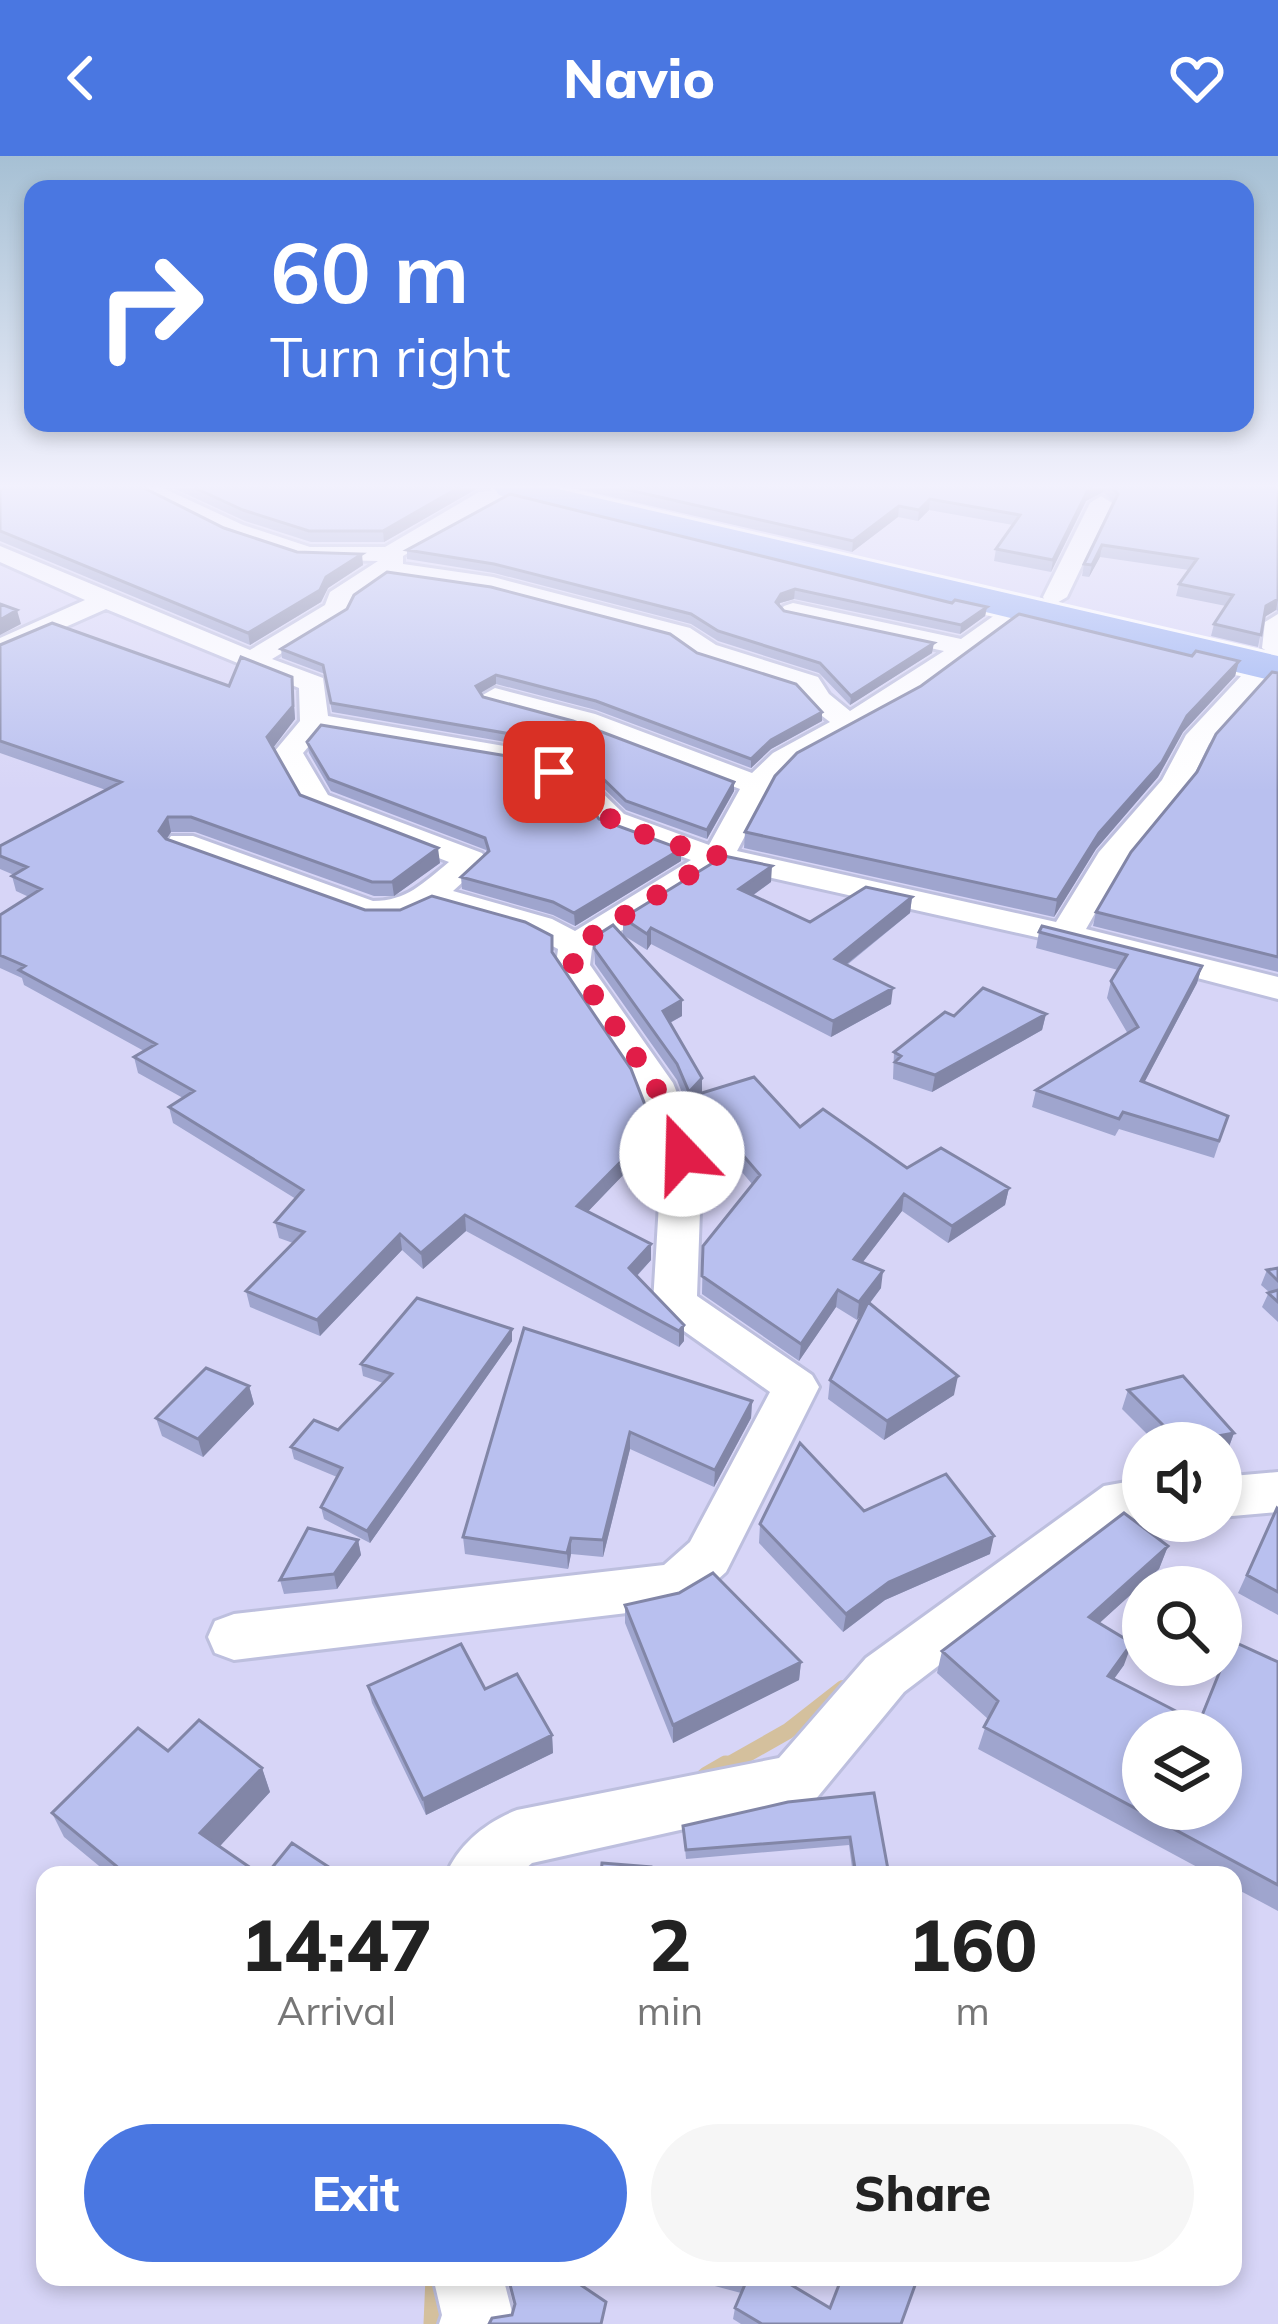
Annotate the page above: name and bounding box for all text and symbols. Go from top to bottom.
text: Navio [563,44,715,112]
icon: back [48,45,114,111]
icon: heart [1164,45,1230,111]
text: 60 m [270,219,469,324]
icon: right [72,228,228,384]
text: Turn right [270,323,511,391]
pin [503,721,605,823]
icon: arrive [521,739,587,805]
position arrow [619,1091,745,1217]
map controls [1122,1422,1242,1830]
button: sound [1122,1422,1242,1542]
button: search [1122,1566,1242,1686]
button: layers [1122,1710,1242,1830]
text: 14:47 [241,1899,432,1989]
text: 2 [648,1899,692,1989]
text: 160 [908,1899,1037,1989]
text: Arrival [277,1986,396,2035]
text: min [637,1986,703,2035]
text: m [955,1986,990,2035]
button: Exit [84,2124,627,2262]
button: Share [651,2124,1194,2262]

